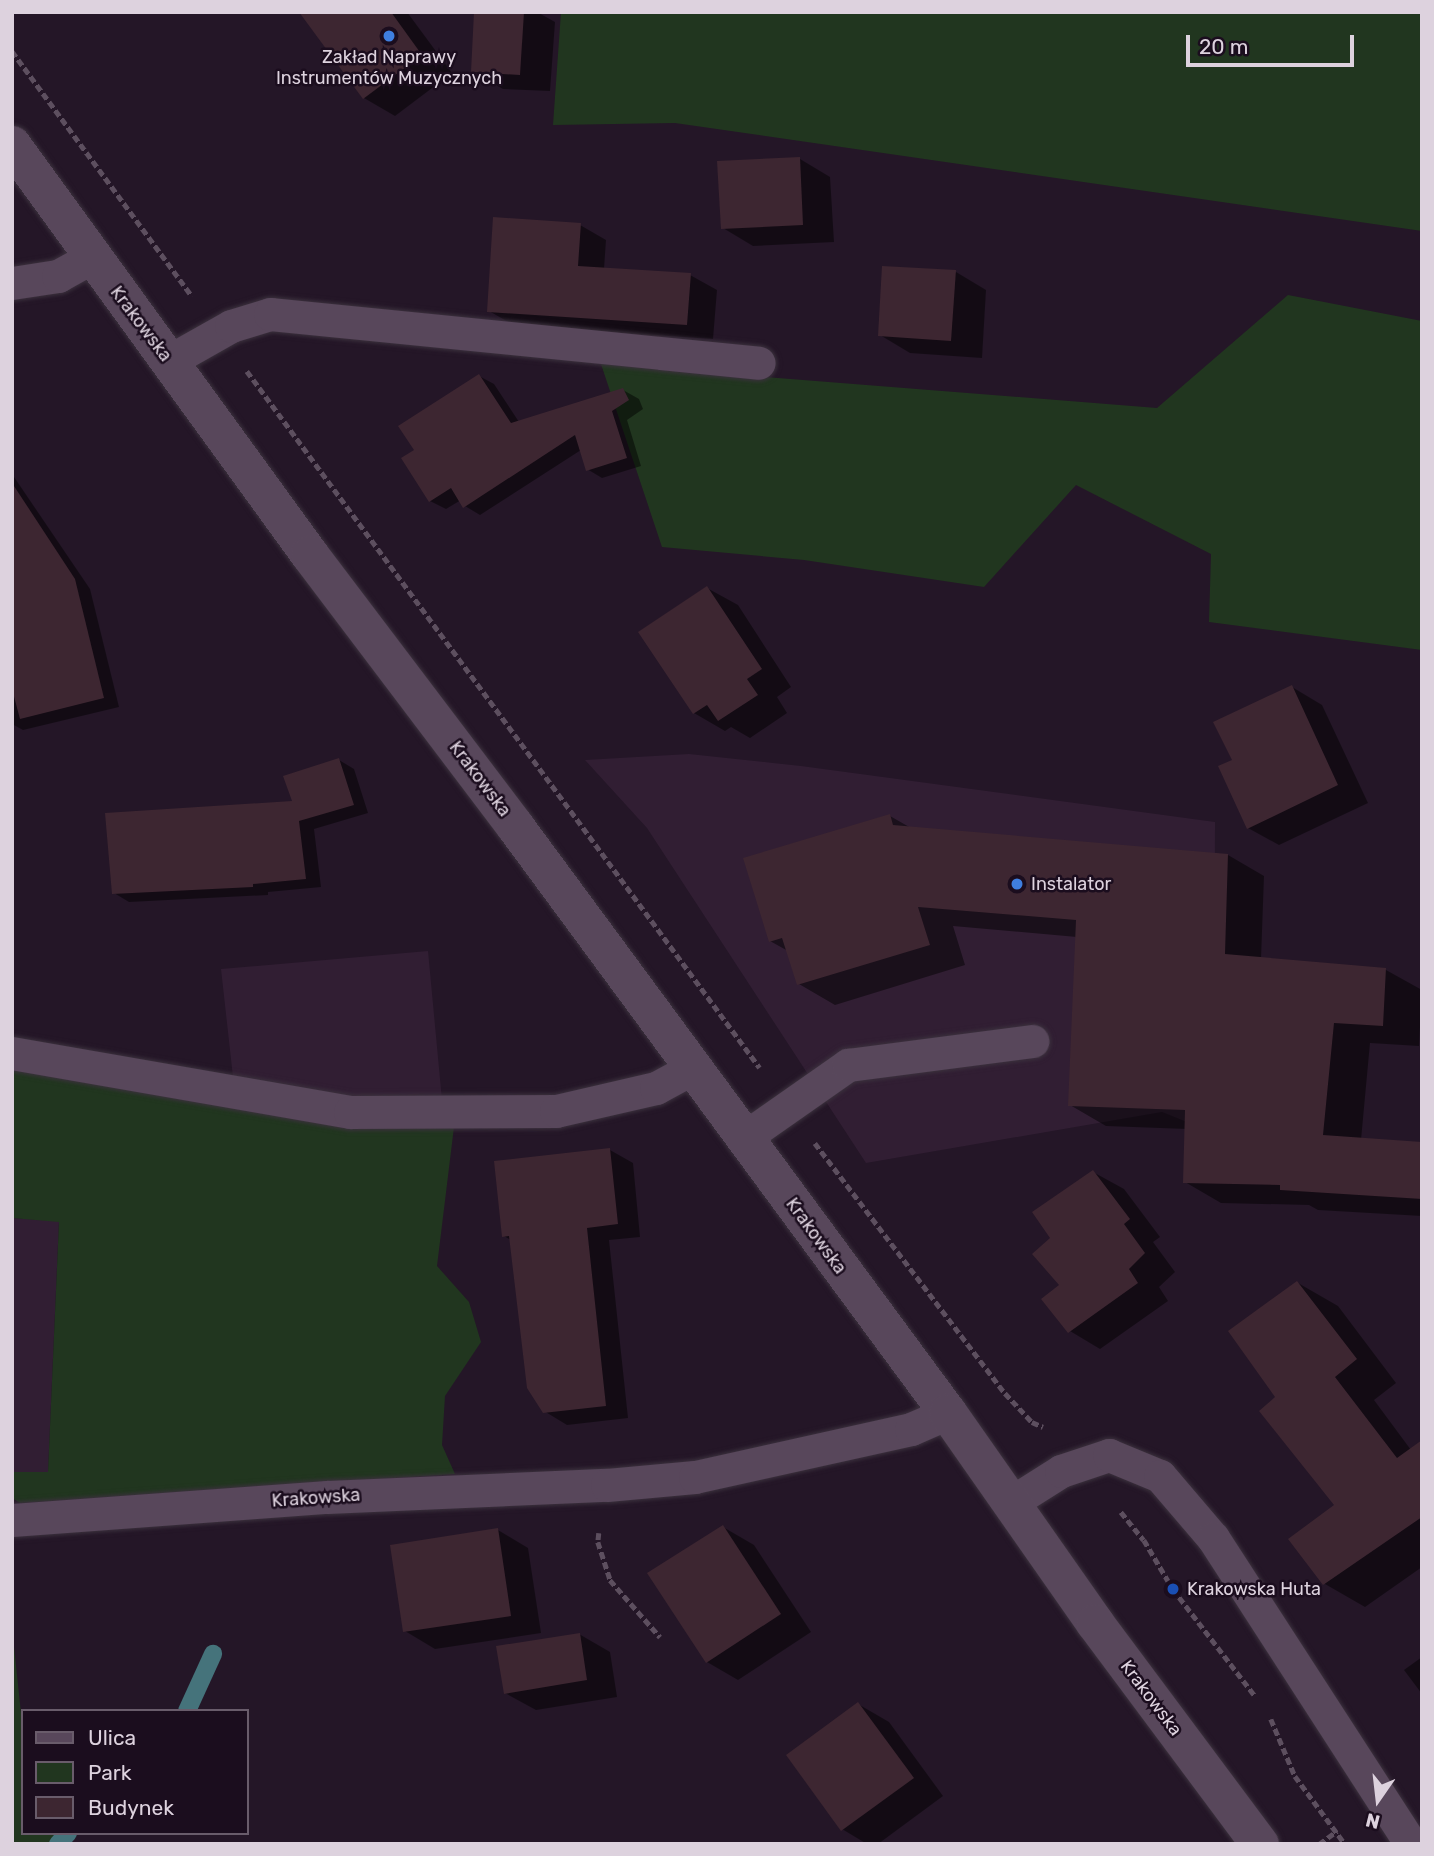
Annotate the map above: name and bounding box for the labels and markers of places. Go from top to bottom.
marker: Zakład Naprawy Instrumentów Muzycznych [381,28,397,44]
place label: Zakład Naprawy Instrumentów Muzycznych [276,47,502,90]
place label: Instalator [1031,873,1111,895]
marker: Instalator [1009,876,1025,892]
place label: Krakowska Huta [1187,1578,1321,1600]
marker: Krakowska Huta [1165,1581,1181,1597]

